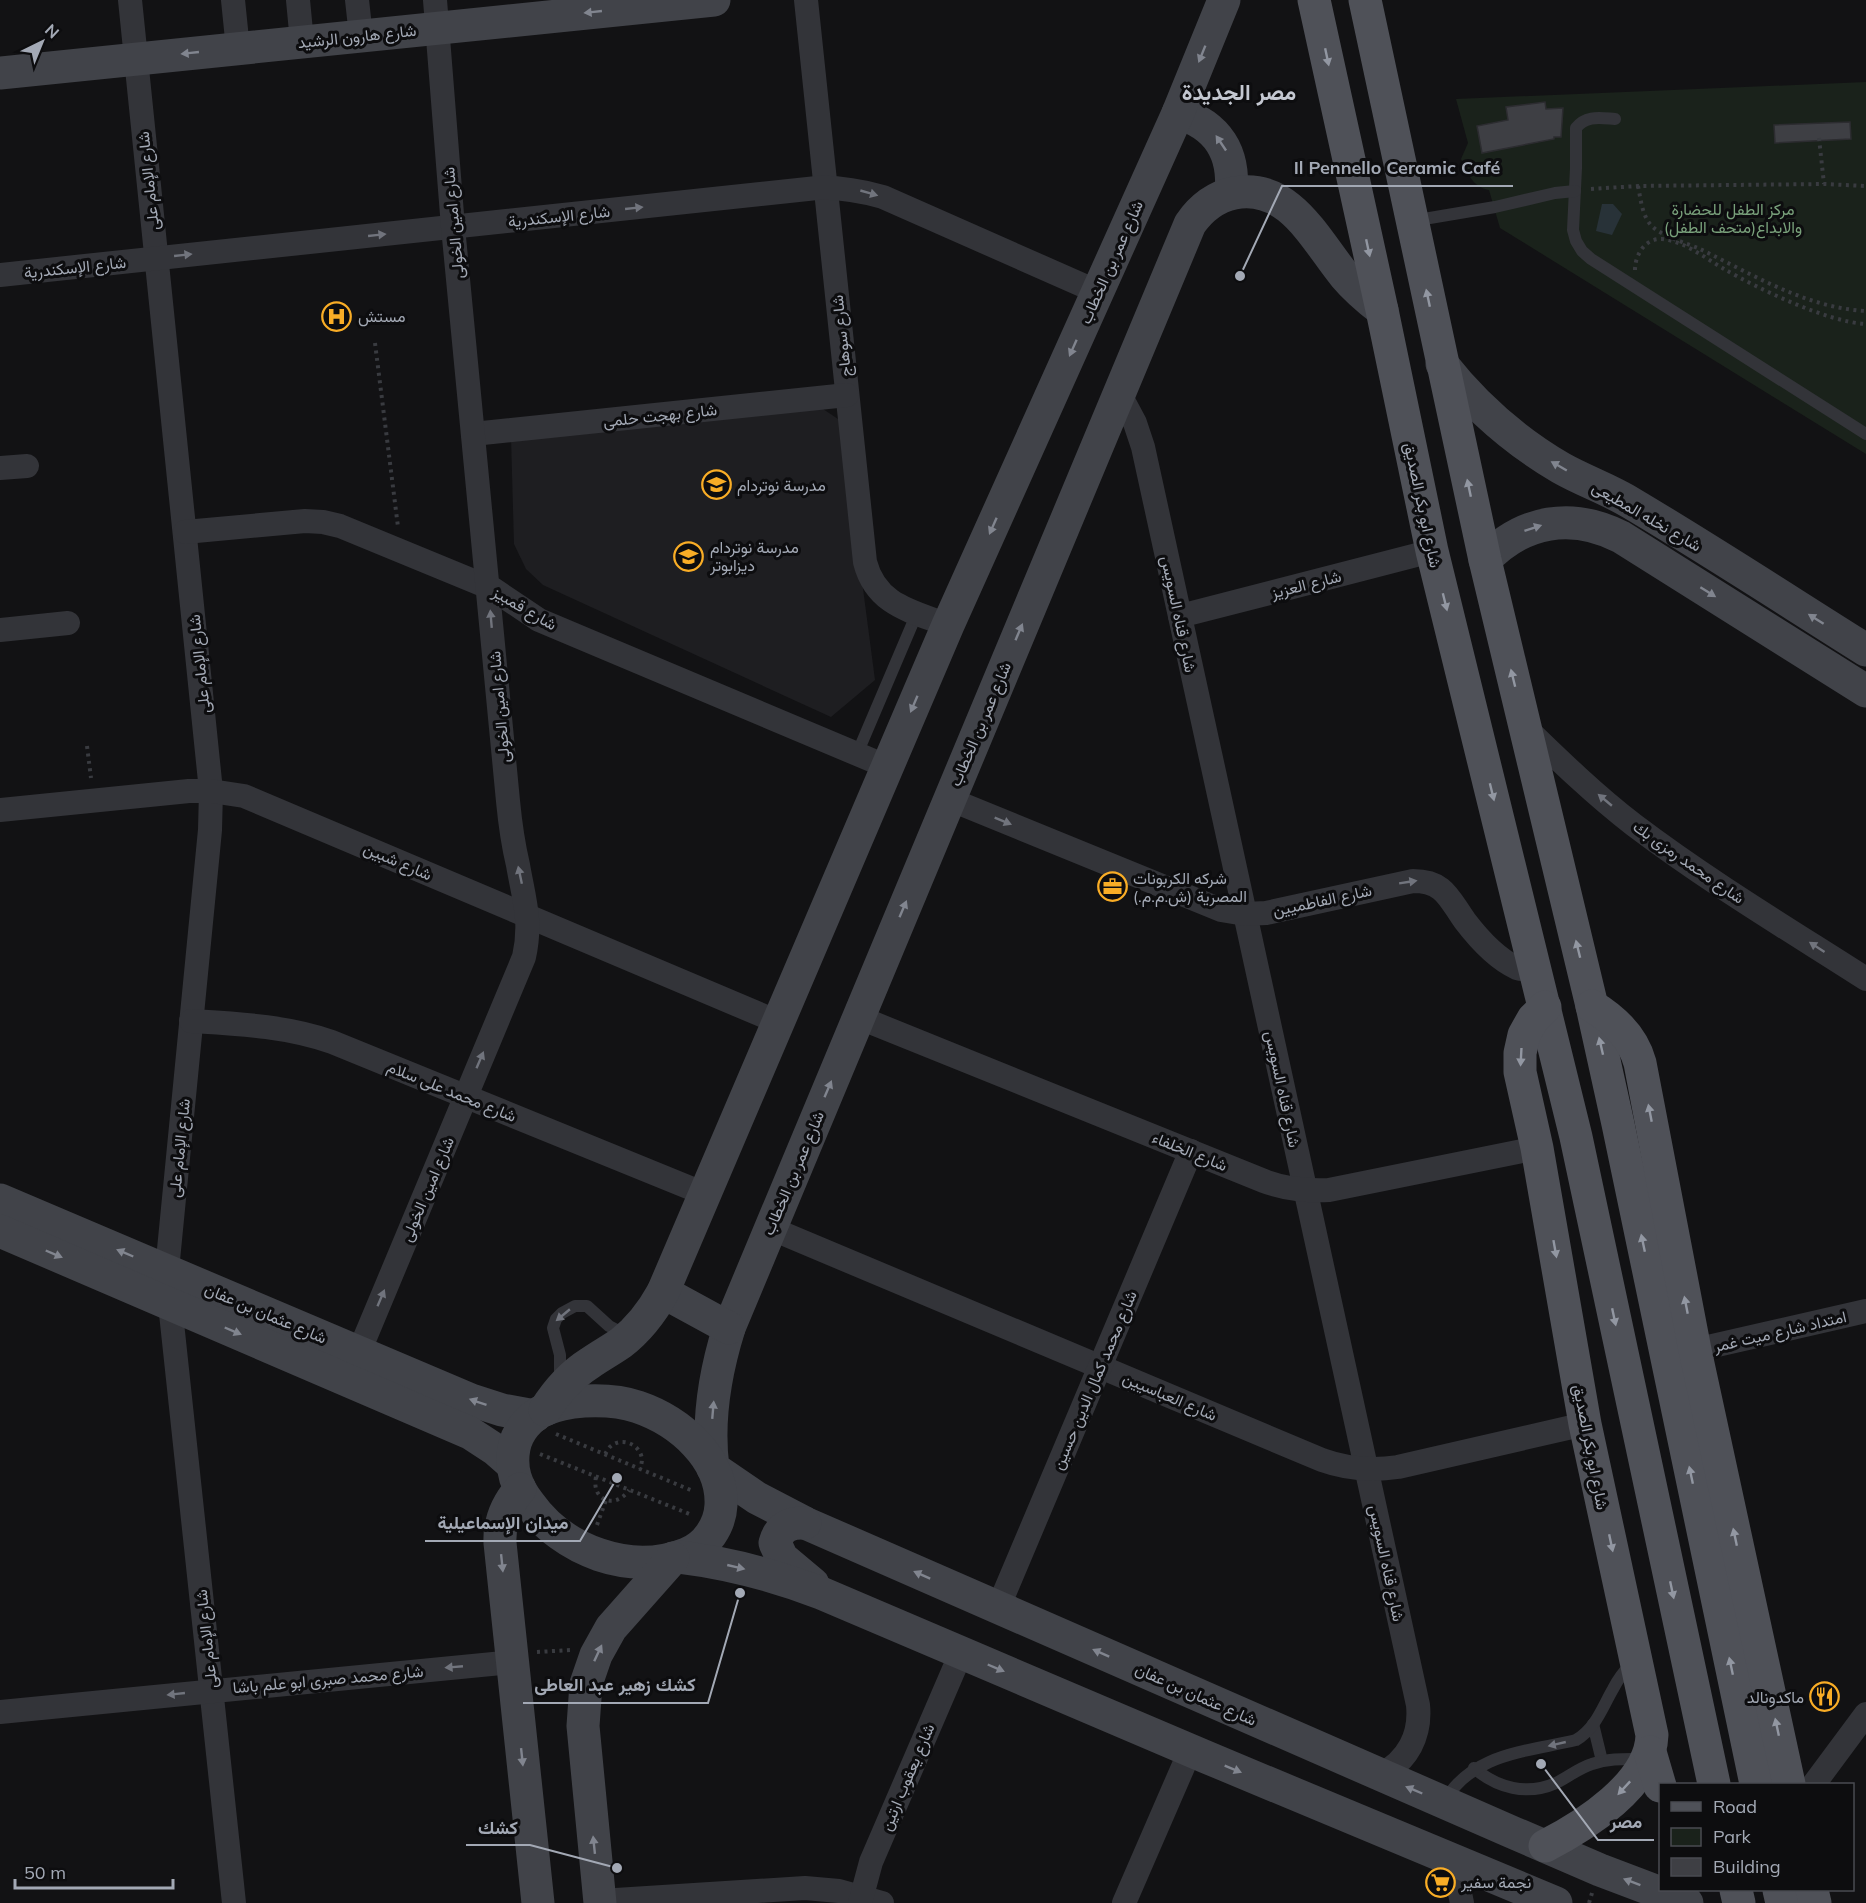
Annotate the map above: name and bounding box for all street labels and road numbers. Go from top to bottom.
street label: شارع هارون الرشيد [297,20,418,54]
street label: شارع الإمام على [133,130,165,231]
street label: شارع امين الخولى [438,166,470,280]
street label: شارع عمر بن الخطاب [1075,197,1149,328]
street label: شارع الإسكندرية [507,201,611,233]
street label: شارع الإسكندرية [23,252,127,284]
street label: شارع سوهاج [827,294,857,378]
street label: شارع بهجت حلمى [602,399,718,433]
street label: شارع ابو بكر الصديق [1398,441,1446,570]
street label: شارع نخله المطيعى [1588,477,1705,557]
street label: شارع قناه السويس [1155,554,1201,675]
street label: شارع العزيز [1268,566,1344,605]
street label: شارع قمبيز [487,581,561,636]
street label: شارع الإمام على [184,613,216,714]
street label: شارع امين الخولى [484,650,516,764]
street label: شارع عمر بن الخطاب [945,659,1017,790]
street label: شارع محمد رمزى بك [1628,816,1749,909]
street label: شارع شبين [360,838,435,886]
street label: شارع الفاطميين [1271,880,1374,922]
street label: شارع قناه السويس [1259,1029,1305,1150]
street label: شارع محمد على سلام [384,1056,519,1128]
street label: شارع الإمام على [164,1098,196,1199]
street label: شارع عمر بن الخطاب [758,1108,830,1239]
street label: شارع الخلفاء [1149,1127,1231,1177]
street label: شارع امين الخولى [396,1134,460,1245]
street label: شارع عثمان بن عفان [201,1278,330,1350]
street label: شارع محمد كمال الدين حسين [1047,1287,1143,1473]
street label: امتداد شارع ميت غمر [1711,1306,1849,1358]
street label: شارع العباسيين [1119,1367,1220,1427]
street label: شارع ابو بكر الصديق [1567,1383,1613,1512]
street label: شارع قناه السويس [1363,1503,1409,1624]
street label: شارع الإمام على [191,1588,223,1689]
street label: شارع عثمان بن عفان [1131,1658,1260,1732]
street label: شارع محمد صبرى ابو علم باشا [232,1661,424,1699]
street label: شارع يعقوب ارتين [875,1720,940,1834]

